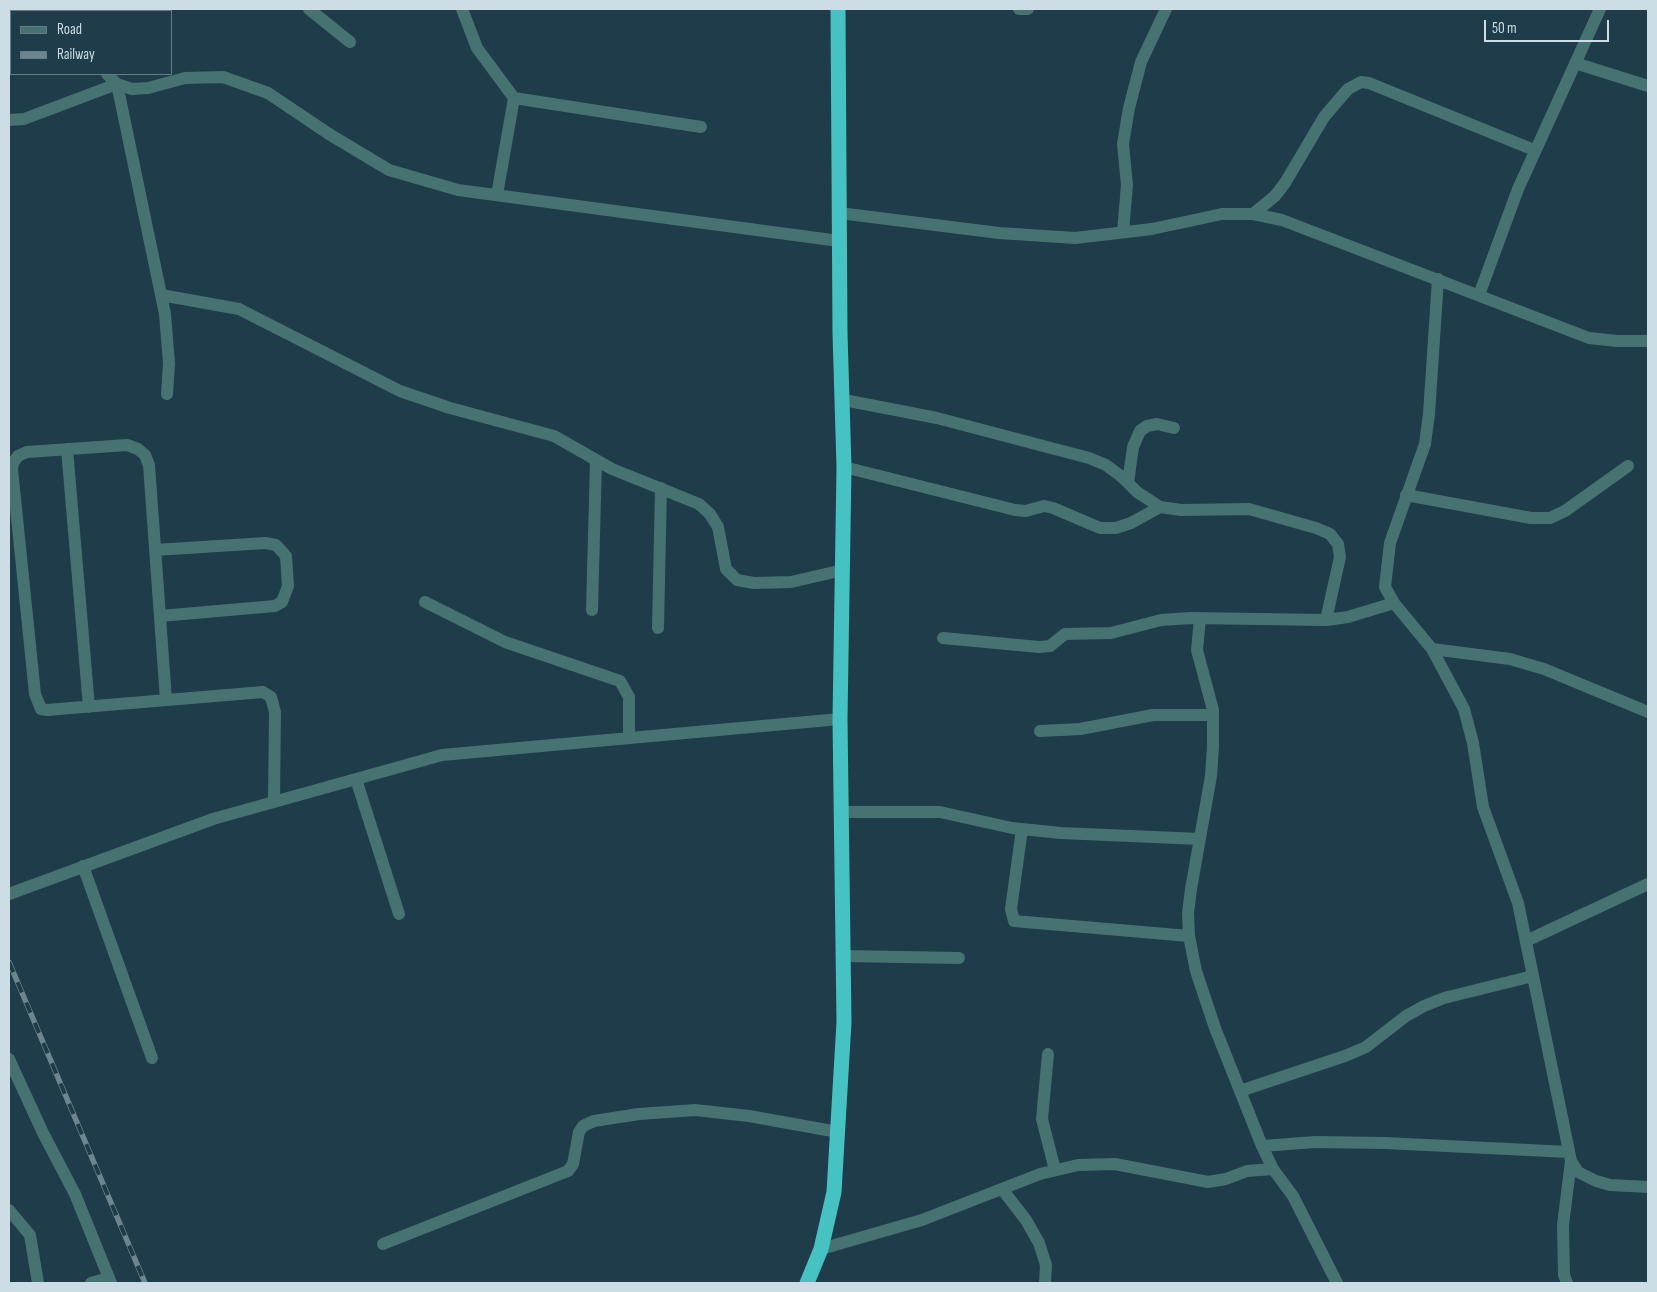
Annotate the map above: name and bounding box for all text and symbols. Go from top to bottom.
legend [10,10,172,75]
scale bar [1487,10,1612,42]
text: 50 m [1492,19,1517,38]
text: Road [57,20,82,39]
text: Railway [57,45,95,64]

